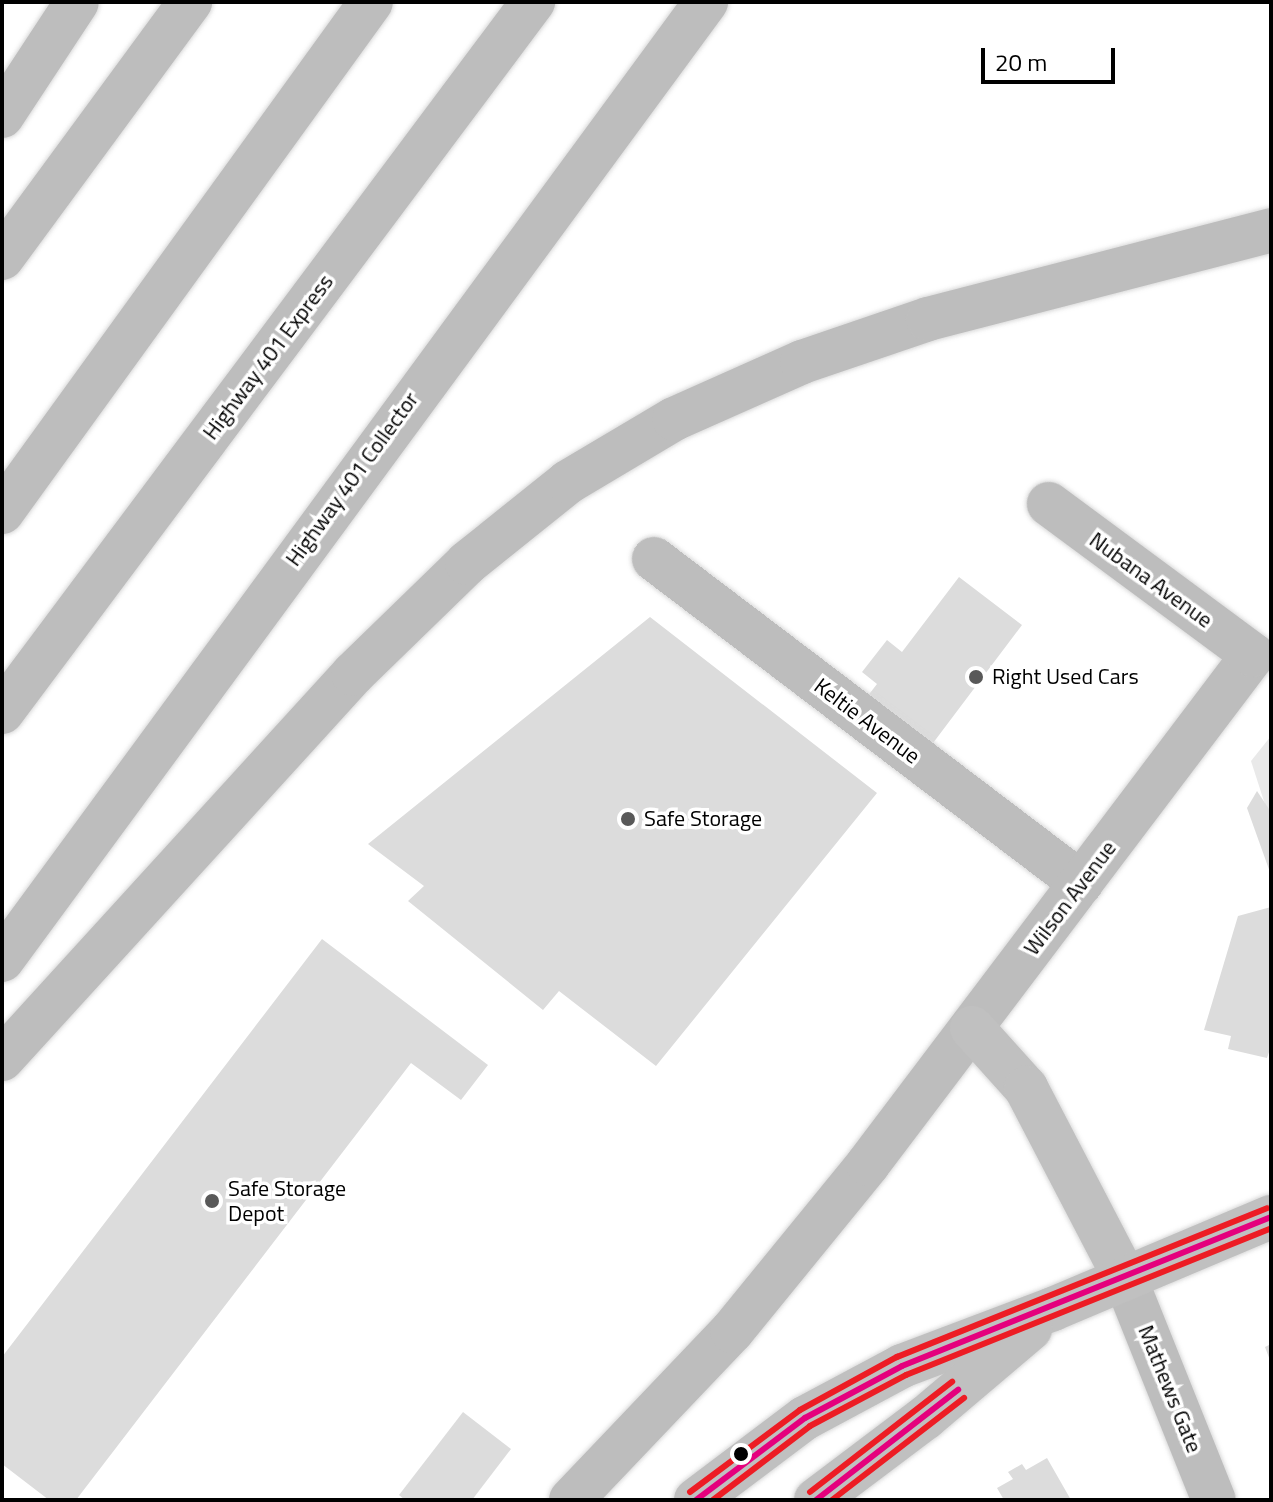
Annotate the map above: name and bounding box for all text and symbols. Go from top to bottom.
scale bar [985,32,1119,82]
text: 20 m [995,44,1047,80]
street label: Highway 401 Express [197,269,339,445]
street label: Highway 401 Collector [280,387,424,571]
street label: Nubana Avenue [1084,527,1218,633]
place label: Right Used Cars [992,664,1139,690]
marker: Right Used Cars [967,668,985,686]
street label: Keltie Avenue [809,673,925,769]
place label: Safe Storage [644,806,762,832]
marker: Safe Storage [619,810,637,828]
street label: Wilson Avenue [1018,835,1122,961]
place label: Safe Storage Depot [228,1175,346,1226]
marker: Safe Storage Depot [203,1192,221,1210]
street label: Mathews Gate [1132,1321,1208,1457]
unlabelled marker [733,1446,749,1462]

